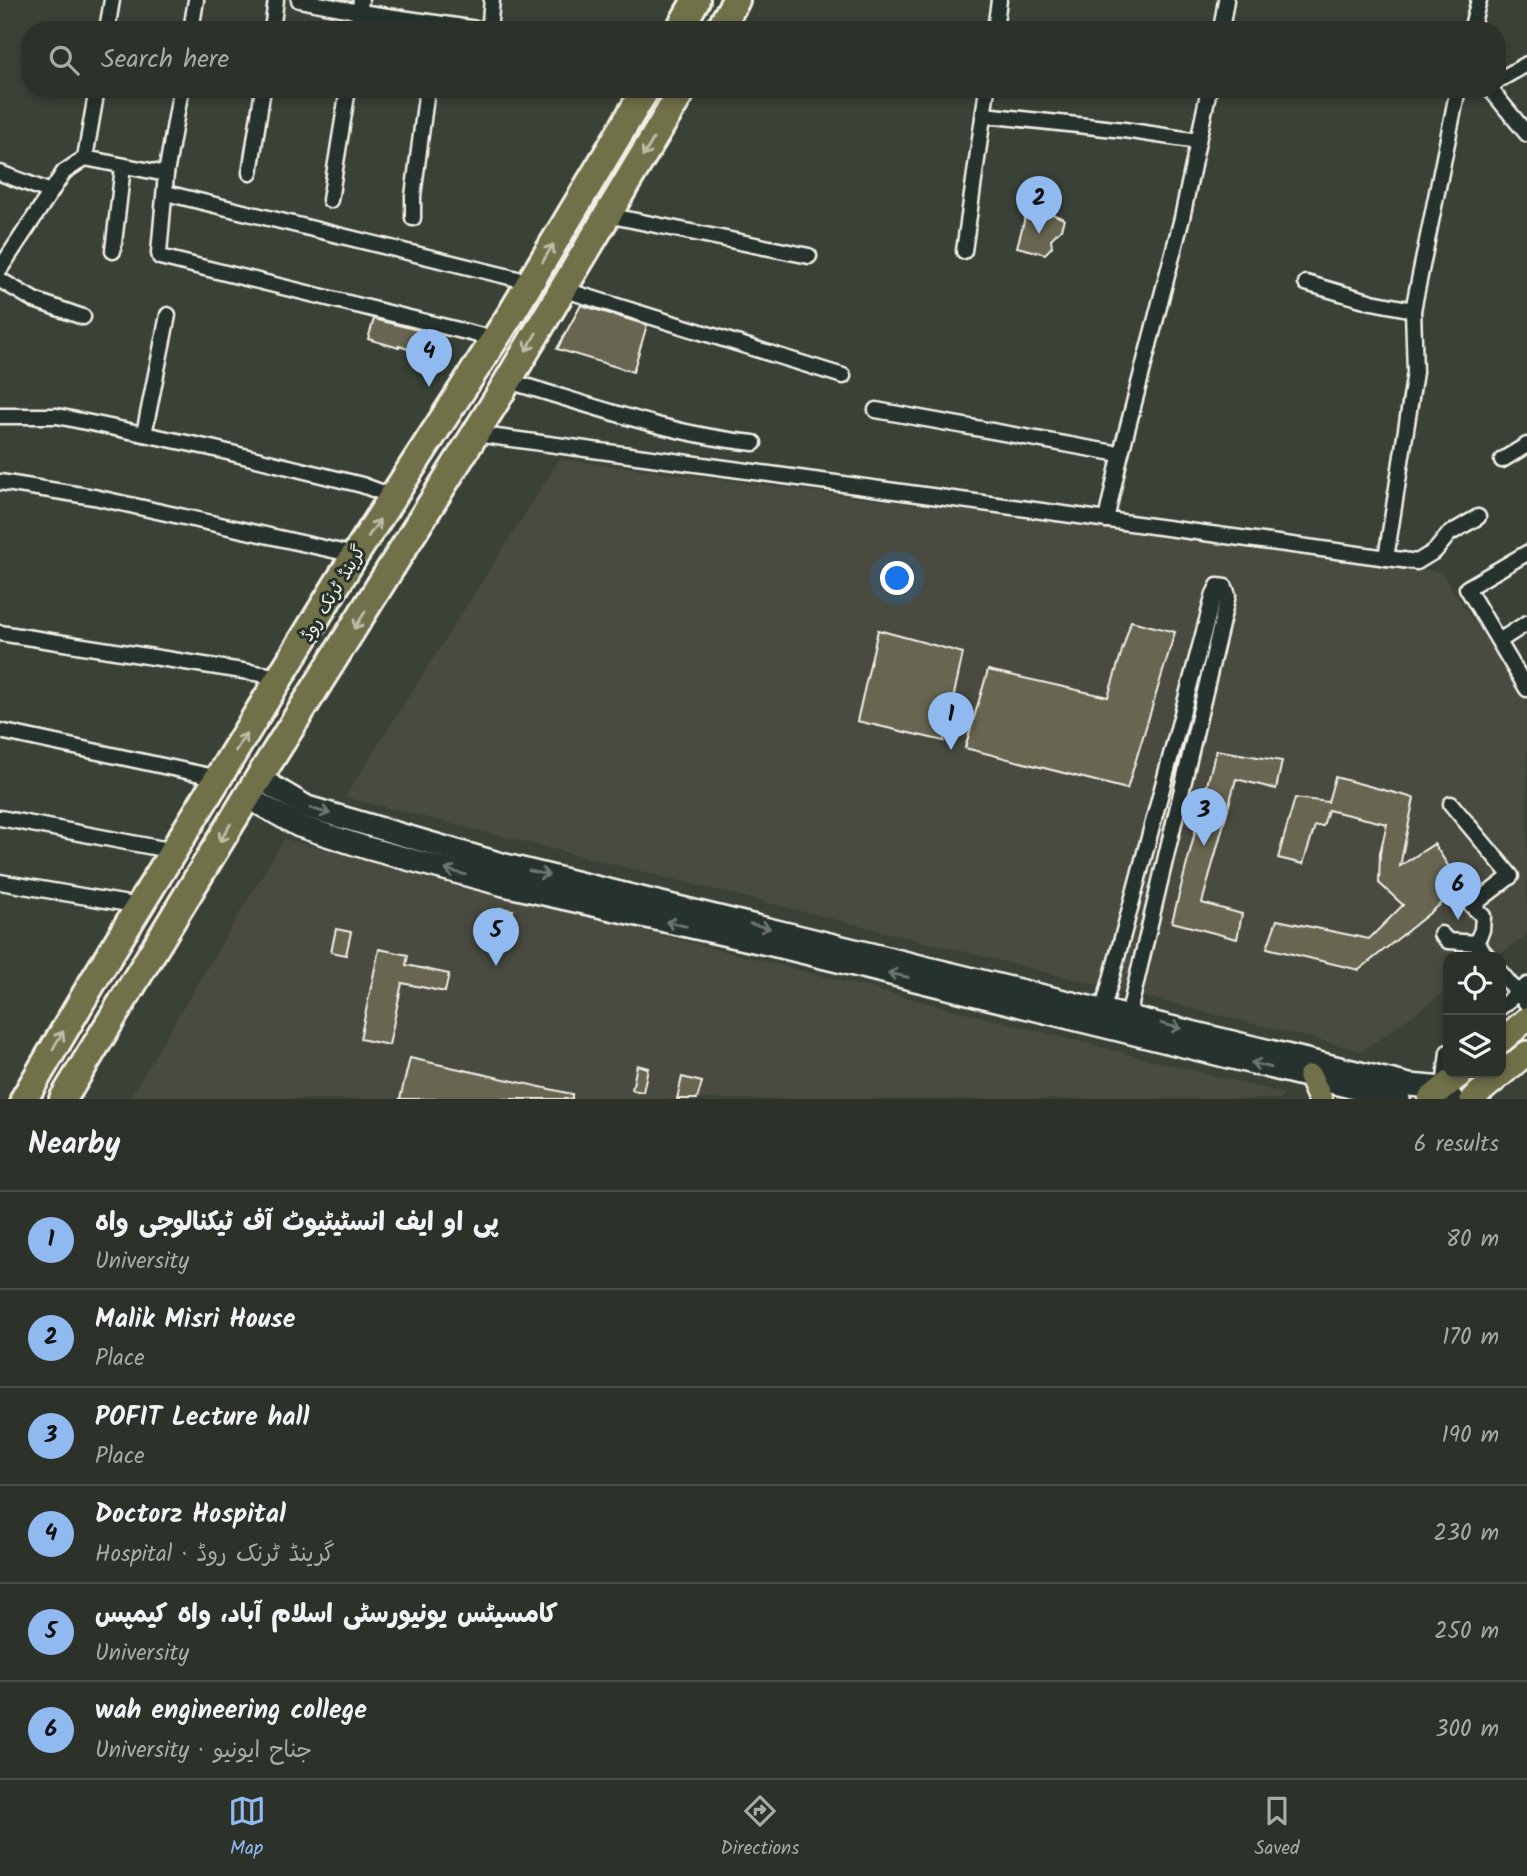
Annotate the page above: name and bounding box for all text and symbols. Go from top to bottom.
search box [21,21,1506,98]
text: Search here [101,39,229,81]
icon: search [45,41,83,79]
one-way arrow [641,137,655,157]
pin: 2 [1016,176,1062,234]
one-way arrow [541,243,555,263]
pin: 4 [406,329,452,387]
one-way arrow [523,332,537,352]
one-way arrow [367,518,381,538]
street label: گرینڈ ٹرنک روڈ [294,540,375,648]
your location [880,561,914,595]
one-way arrow [352,609,366,629]
pin: 1 [928,692,974,750]
one-way arrow [234,733,249,752]
pin: 3 [1181,788,1227,846]
one-way arrow [309,805,331,818]
one-way arrow [218,822,232,842]
pin: 6 [1435,862,1481,920]
one-way arrow [444,865,467,878]
one-way arrow [527,867,550,880]
pin: 5 [473,908,519,966]
one-way arrow [665,917,688,930]
one-way arrow [748,919,771,933]
map controls [1443,952,1506,1078]
button: locate [1443,952,1506,1015]
one-way arrow [887,968,910,982]
button: layers [1443,1015,1506,1078]
one-way arrow [1160,1020,1182,1033]
one-way arrow [51,1031,65,1051]
one-way arrow [1251,1058,1273,1071]
text: Nearby [28,1121,120,1169]
text: 6 results [1414,1127,1499,1163]
text: پی او ایف انسٹیٹیوٹ آف ٹیکنالوجی واہ [95,1202,499,1244]
text: 1 [48,1222,54,1258]
text: 80 m [1446,1222,1499,1258]
text: University [95,1244,189,1280]
text: Malik Misri House [95,1299,295,1341]
text: 2 [44,1320,58,1356]
text: 170 m [1442,1320,1499,1356]
text: Place [95,1341,145,1377]
text: POFIT Lecture hall [95,1397,309,1439]
text: 3 [45,1418,57,1454]
text: 190 m [1442,1418,1499,1454]
text: Place [95,1439,145,1475]
text: Doctorz Hospital [95,1494,286,1536]
text: 4 [45,1516,57,1552]
text: 230 m [1433,1516,1499,1552]
text: Hospital · گرینڈ ٹرنک روڈ [95,1537,335,1573]
text: کامسیٹس یونیورسٹی اسلام آباد، واہ کیمپس [95,1594,558,1636]
text: 5 [45,1614,57,1650]
text: 250 m [1434,1614,1499,1650]
text: University [95,1636,189,1672]
text: wah engineering college [95,1690,367,1732]
text: 6 [45,1712,57,1748]
text: 300 m [1435,1712,1499,1748]
text: University · جناح ایونیو [95,1733,312,1769]
tab: Map [228,1792,266,1864]
tab: Directions [721,1792,799,1864]
tab: Saved [1254,1792,1299,1864]

